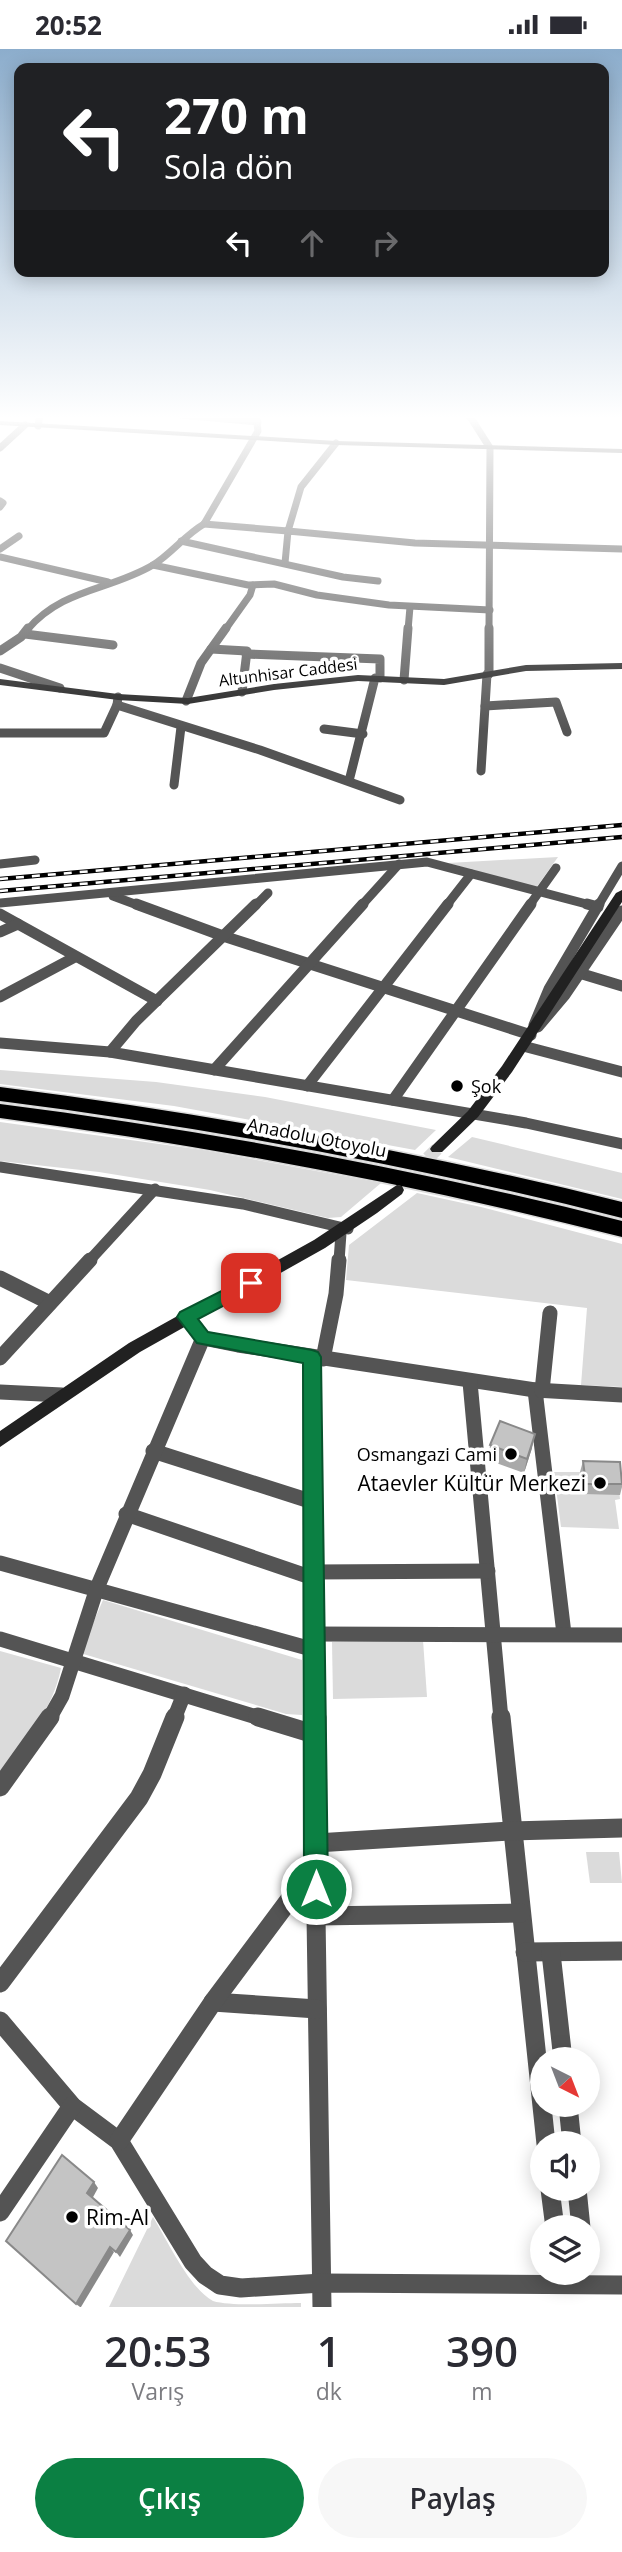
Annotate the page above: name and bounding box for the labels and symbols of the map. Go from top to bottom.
street label: Altunhisar Caddesi [217,653,359,691]
place label: Şok [471,1074,502,1098]
marker: Şok [449,1078,465,1094]
street label: Anadolu Otoyolu [245,1112,389,1162]
pin [221,1253,281,1313]
place label: Osmangazi Cami [357,1442,497,1466]
marker: Osmangazi Cami [503,1446,519,1462]
place label: Ataevler Kültür Merkezi [357,1469,586,1497]
marker: Ataevler Kültür Merkezi [592,1475,608,1491]
position arrow [279,1852,353,1926]
north arrow [530,2047,600,2117]
place label: Rim-Al [86,2203,149,2231]
marker: Rim-Al [64,2209,80,2225]

